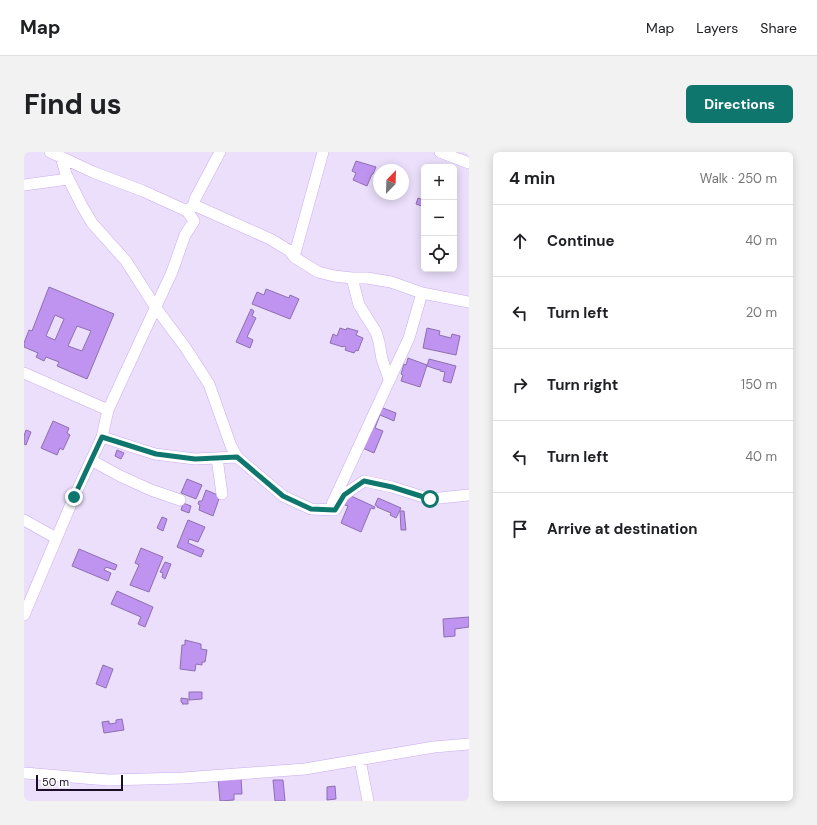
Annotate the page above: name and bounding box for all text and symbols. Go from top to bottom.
text: Map [20,15,60,40]
text: Map [646,19,674,37]
text: Layers [696,19,738,37]
text: Share [760,19,797,37]
button: Directions [686,85,793,123]
text: Find us [24,86,122,123]
north arrow [373,164,409,200]
map controls [421,164,457,272]
button: + [421,164,457,200]
text: 4 min [509,167,555,189]
text: Walk · 250 m [700,170,777,187]
button: − [421,200,457,236]
icon: ahead [509,230,531,252]
text: Continue [547,231,615,251]
text: 40 m [745,232,777,249]
button: locate [421,236,457,272]
icon: left [509,302,531,324]
text: Turn left [547,303,608,323]
text: 20 m [746,304,777,321]
icon: right [509,374,531,396]
text: Turn right [547,375,618,395]
text: 150 m [741,376,777,393]
icon: left [509,446,531,468]
text: Turn left [547,447,608,467]
text: 40 m [745,448,777,465]
route end [65,488,83,506]
route start [421,490,439,508]
icon: arrive [509,518,531,540]
text: Arrive at destination [547,519,698,539]
scale bar [36,773,123,792]
text: 50 m [42,775,69,789]

